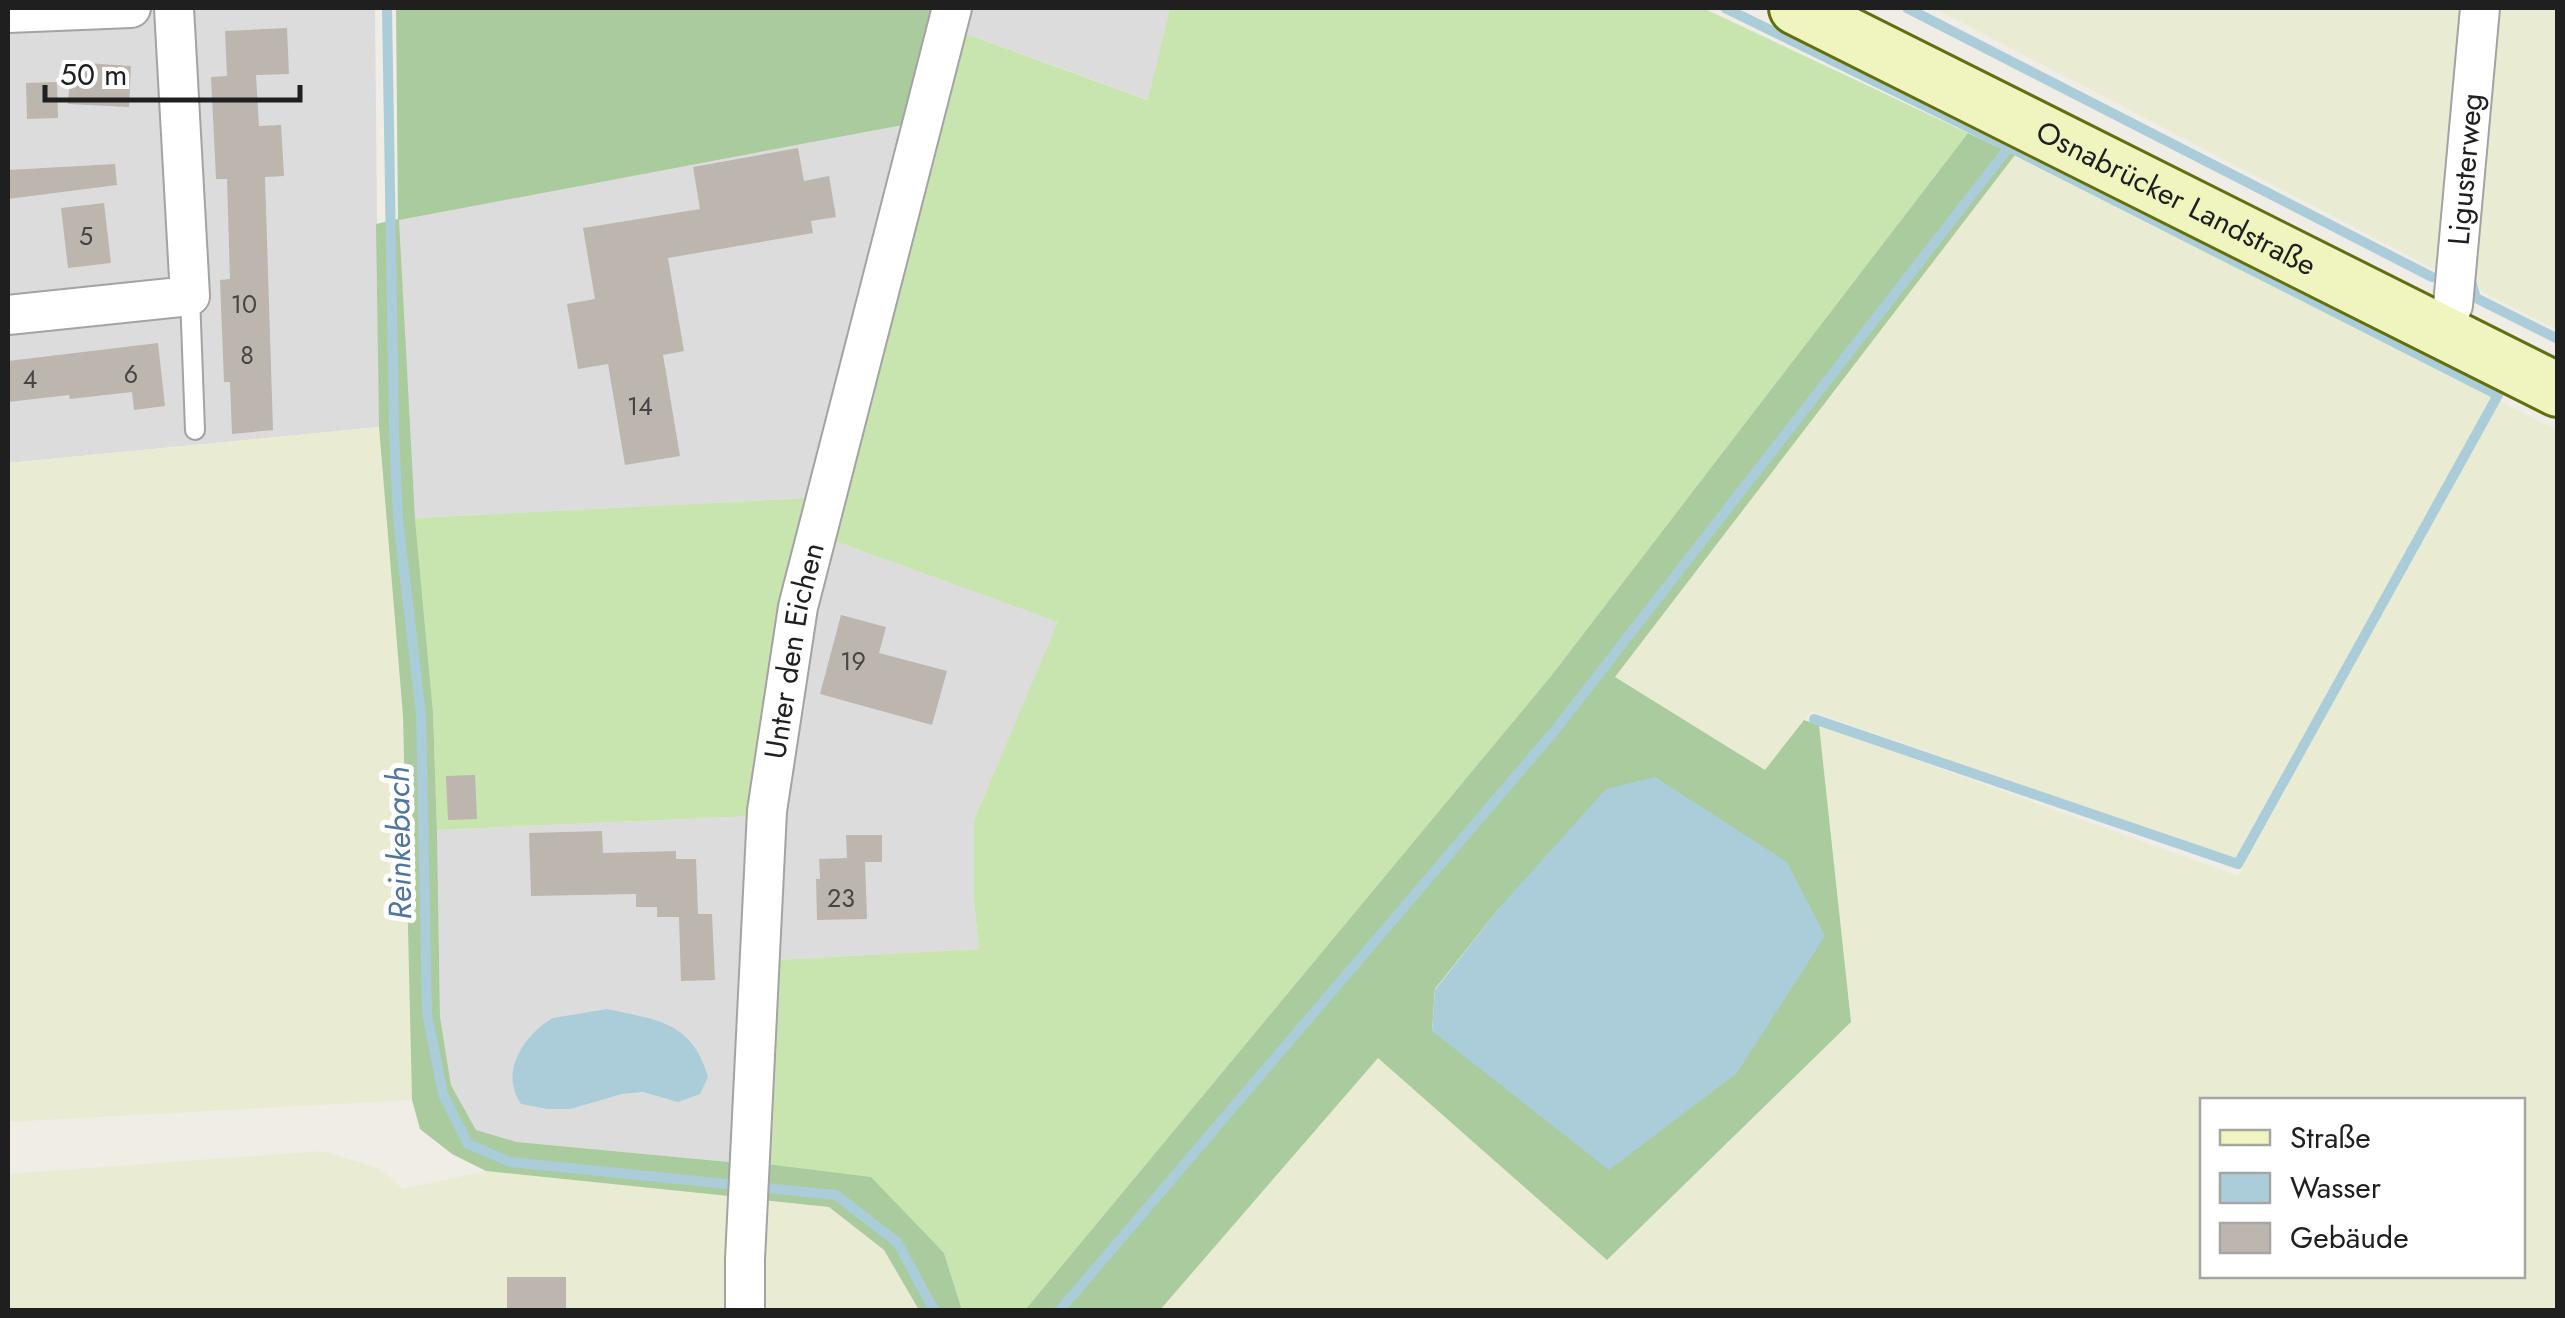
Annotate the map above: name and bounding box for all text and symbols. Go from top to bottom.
scale bar [45,40,300,102]
text: 50 m [60,53,127,96]
street label: Ligusterweg [2437,91,2493,247]
street label: Osnabrücker Landstraße [2029,110,2324,286]
house number: 5 [79,218,93,254]
house number: 10 [231,286,257,322]
house number: 8 [240,337,254,373]
house number: 6 [124,356,138,392]
house number: 4 [23,361,37,397]
house number: 14 [627,388,653,424]
street label: Unter den Eichen [753,538,835,762]
house number: 19 [840,643,866,679]
water label: Reinkebach [375,766,423,920]
house number: 23 [827,880,855,916]
legend [2200,1098,2525,1278]
text: Straße [2290,1116,2371,1159]
text: Wasser [2290,1166,2382,1209]
text: Gebäude [2290,1216,2409,1259]

